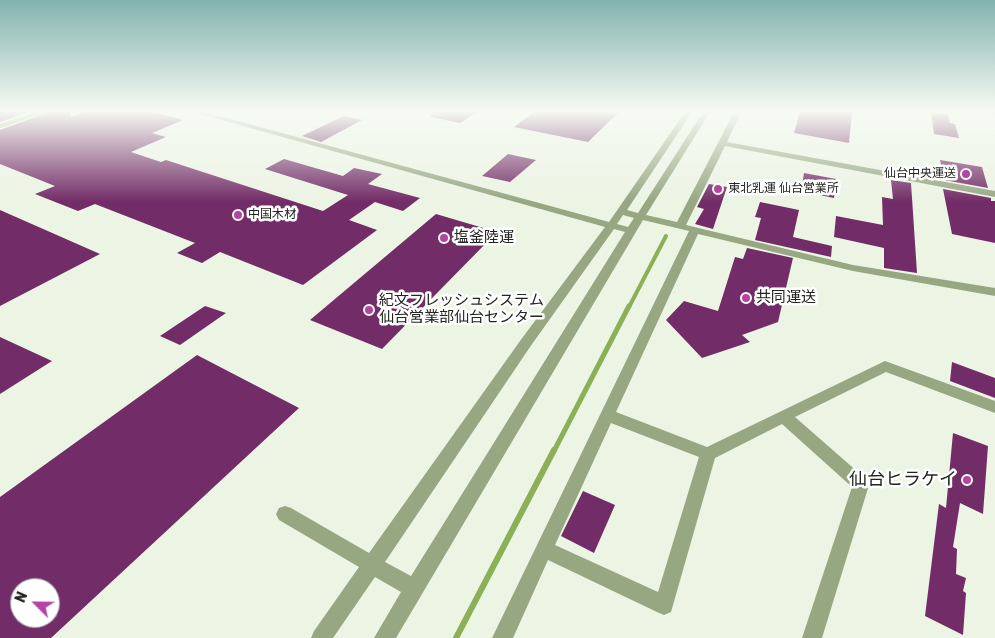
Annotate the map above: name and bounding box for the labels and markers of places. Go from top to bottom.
place label: 仙台中央運送 [884,167,956,181]
marker: 仙台中央運送 [960,168,972,180]
place label: 東北乳運 仙台営業所 [728,182,839,196]
marker: 東北乳運 仙台営業所 [712,183,724,195]
place label: 中国木材 [248,208,296,222]
marker: 中国木材 [232,209,244,221]
place label: 塩釜陸運 [454,229,514,247]
marker: 塩釜陸運 [438,232,450,244]
place label: 共同運送 [756,289,816,307]
place label: 紀文フレッシュシステム 仙台営業部仙台センター [379,292,544,327]
marker: 共同運送 [740,292,752,304]
marker: 紀文フレッシュシステム 仙台営業部仙台センター [363,304,375,316]
place label: 仙台ヒラケイ [849,469,957,491]
marker: 仙台ヒラケイ [961,474,973,486]

